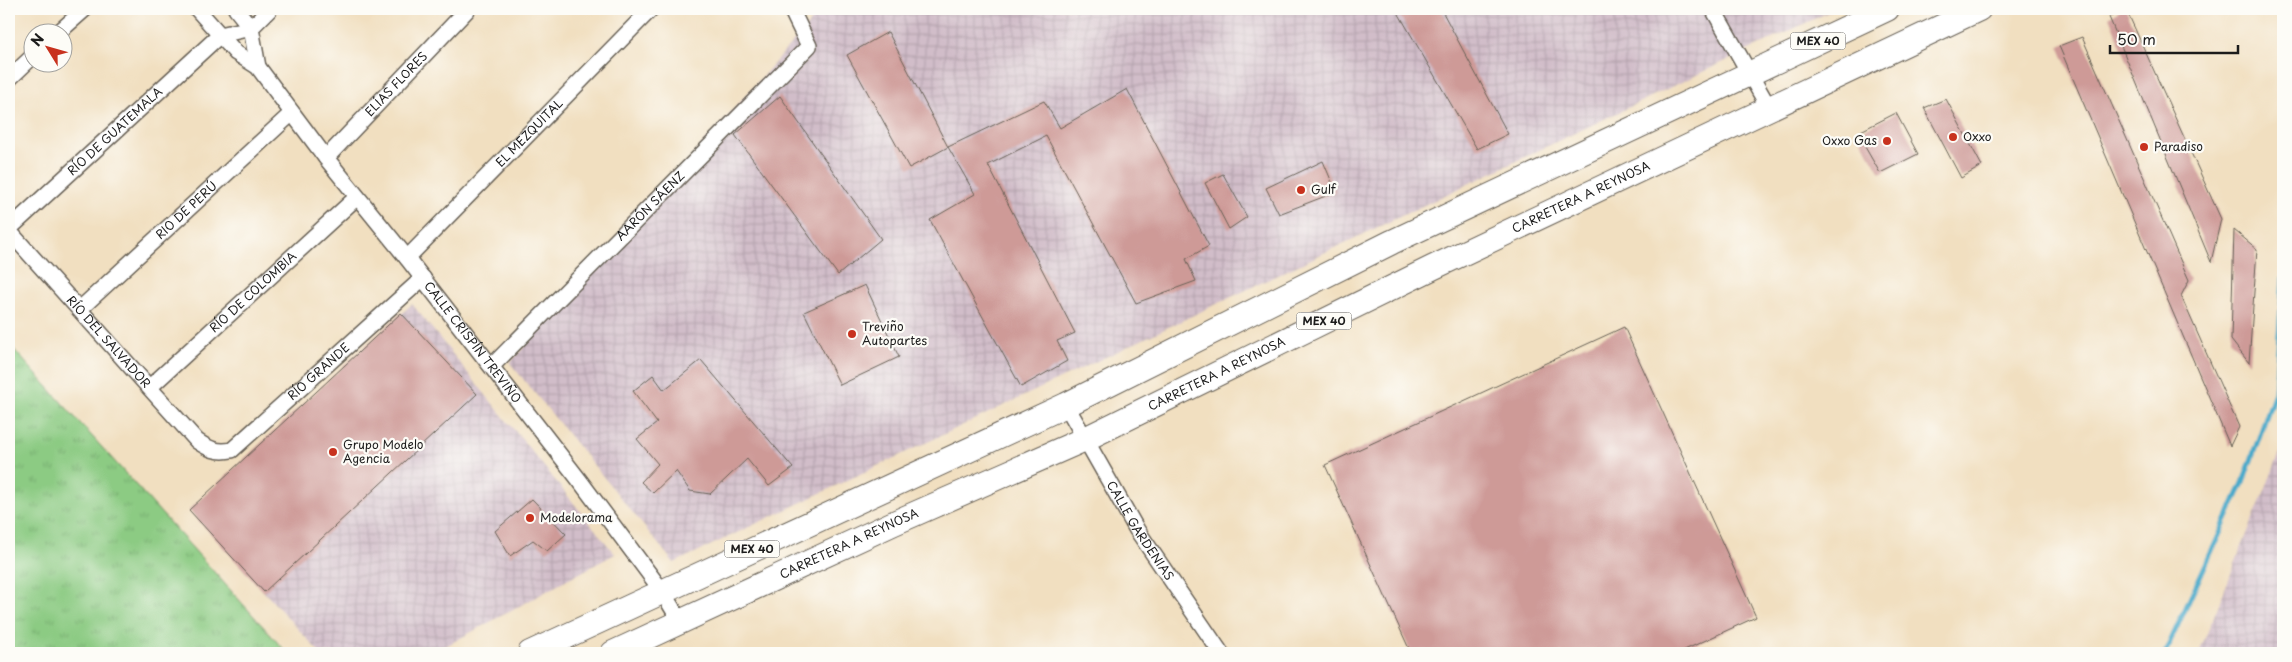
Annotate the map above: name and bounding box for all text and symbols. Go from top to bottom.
north arrow [22,22,72,72]
scale bar [2110,22,2237,54]
text: 50 m [2117,27,2156,50]
text: N [25,29,49,51]
road number: MEX 40 [1790,32,1846,49]
street label: ELÍAS FLORES [360,47,431,120]
street label: RÍO DE GUATEMALA [63,82,166,179]
street label: EL MEZQUITAL [491,94,566,170]
place label: Oxxo [1963,127,1992,145]
place label: Oxxo Gas [1822,131,1878,149]
marker: Oxxo [1947,131,1959,143]
marker: Oxxo Gas [1881,135,1893,147]
place label: Paradiso [2154,137,2203,155]
marker: Paradiso [2138,141,2150,153]
street label: CARRETERA A REYNOSA [1509,156,1653,237]
street label: AARÓN SÁENZ [611,167,688,244]
street label: RIO DE PERÚ [151,177,221,243]
place label: Gulf [1311,180,1337,198]
marker: Gulf [1295,184,1307,196]
street label: RÍO DE COLOMBIA [205,247,300,336]
street label: CALLE CRISPÍN TREVIÑO [420,277,526,406]
street label: RÍO DEL SALVADOR [63,291,155,392]
road number: MEX 40 [1296,312,1352,330]
place label: Treviño Autopartes [862,317,927,349]
marker: Treviño Autopartes [846,328,858,340]
street label: CARRETERA A REYNOSA [1145,332,1288,415]
street label: RÍO GRANDE [283,338,353,404]
place label: Grupo Modelo Agencia [343,435,424,467]
marker: Grupo Modelo Agencia [327,446,339,458]
street label: CALLE GARDENIAS [1103,477,1179,584]
street label: CARRETERA A REYNOSA [776,503,921,583]
place label: Modelorama [540,508,613,526]
marker: Modelorama [524,512,536,524]
road number: MEX 40 [724,540,780,558]

